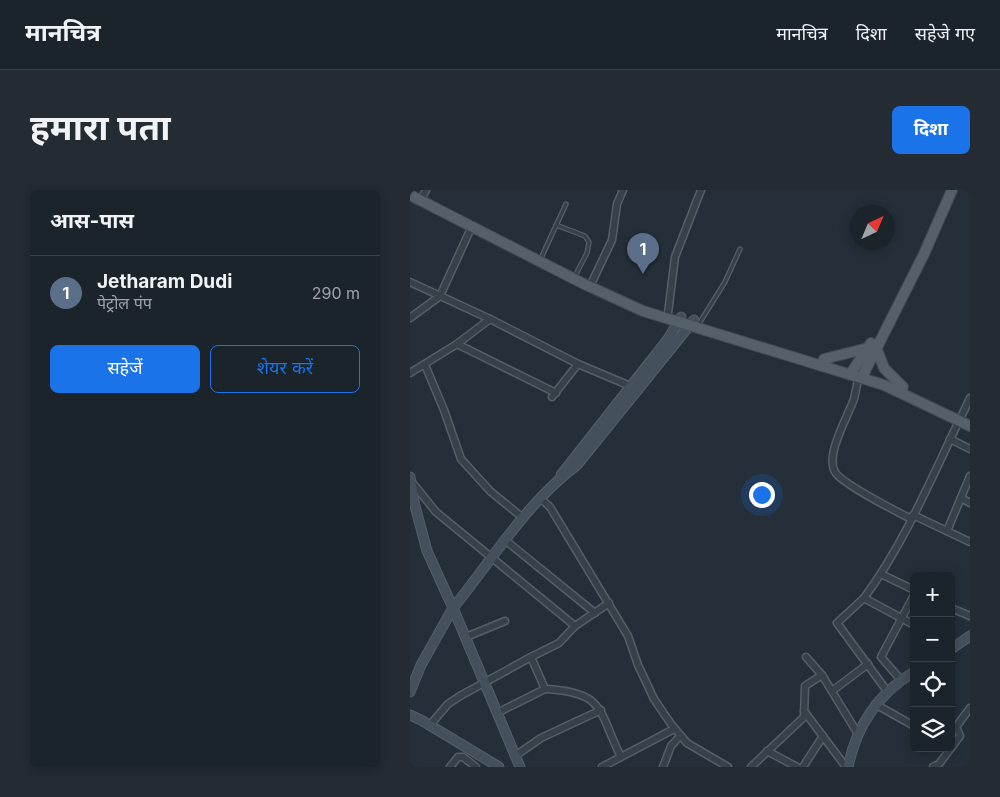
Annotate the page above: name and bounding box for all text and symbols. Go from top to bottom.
text: मानचित्र [25,18,101,47]
text: मानचित्र [776,23,828,44]
text: दिशा [856,23,887,44]
text: सहेजे गए [915,23,975,44]
text: हमारा पता [30,106,170,148]
button: दिशा [892,106,970,154]
north arrow [850,205,895,250]
text: आस-पास [50,208,134,233]
pin: 1 [627,233,659,274]
text: Jetharam Dudi [97,270,232,293]
text: 1 [63,283,69,303]
text: 290 m [312,283,360,303]
text: पेट्रोल पंप [97,293,152,313]
button: सहेजें [50,345,200,393]
button: शेयर करें [210,345,360,393]
your location [749,482,775,508]
map controls [910,572,955,752]
button: + [910,572,955,617]
button: − [910,617,955,662]
button: locate [910,662,955,707]
button: layers [910,707,955,752]

